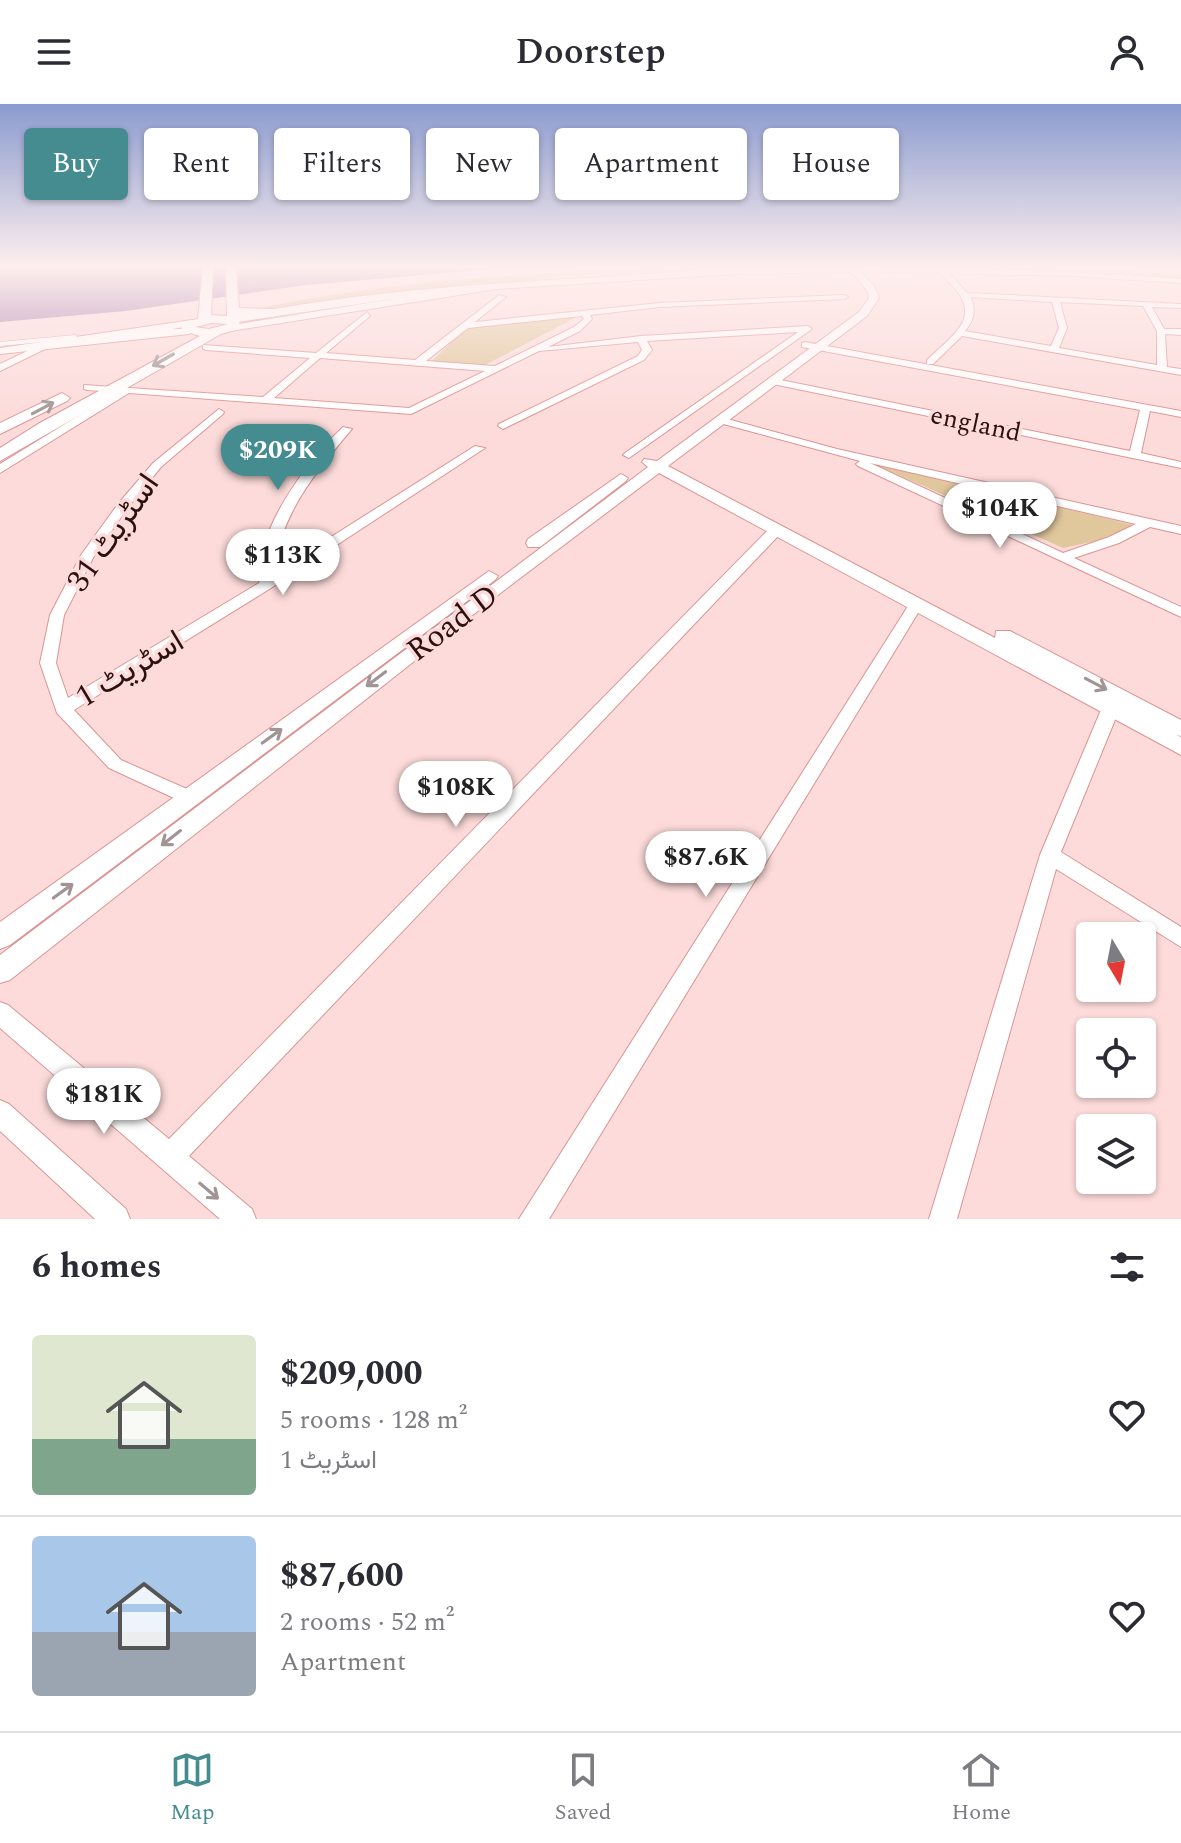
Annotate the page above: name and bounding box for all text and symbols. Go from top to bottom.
text: Doorstep [515,25,666,80]
icon: menu [32,30,76,74]
icon: person [1105,30,1149,74]
chip: Buy [24,128,128,200]
chip: Rent [144,128,258,200]
chip: Filters [274,128,410,200]
chip: New [426,128,539,200]
chip: Apartment [555,128,747,200]
chip: House [763,128,899,200]
one-way arrow [152,353,176,368]
street label: england [927,395,1025,453]
one-way arrow [31,400,55,416]
pin: $209K [222,424,334,492]
text: $209K [239,430,317,470]
street label: اسٹریٹ 31 [54,463,172,602]
pin: $104K [944,482,1056,550]
text: $104K [961,488,1039,528]
pin: $113K [227,529,339,597]
text: $113K [244,535,322,575]
street label: Road D [396,572,510,674]
street label: اسٹریٹ 1 [66,617,194,721]
one-way arrow [366,670,387,687]
one-way arrow [1084,677,1108,693]
one-way arrow [261,728,282,745]
pin: $108K [400,761,512,829]
text: $108K [417,767,495,807]
one-way arrow [161,830,182,847]
pin: $87.6K [641,831,771,899]
text: $87.6K [663,837,749,877]
one-way arrow [51,882,73,899]
north arrow [1076,922,1156,1002]
map controls [1076,922,1156,1194]
button: locate [1076,1018,1156,1098]
pin: $181K [48,1068,160,1136]
text: $181K [65,1074,143,1114]
button: layers [1076,1114,1156,1194]
one-way arrow [198,1182,218,1200]
text: 6 homes [32,1241,162,1293]
icon: filters [1105,1245,1149,1289]
text: $209,000 [280,1348,423,1400]
icon: home [96,1367,192,1463]
icon: heart [1105,1393,1149,1437]
text: 5 rooms · 128 m² [280,1400,467,1440]
text: اسٹریٹ 1 [280,1440,377,1480]
text: $87,600 [280,1550,404,1602]
icon: home [96,1568,192,1664]
icon: heart [1105,1594,1149,1638]
text: 2 rooms · 52 m² [280,1602,454,1642]
text: Apartment [280,1642,406,1682]
tab: Map [170,1748,215,1829]
tab: Saved [555,1748,611,1829]
tab: Home [952,1748,1011,1829]

